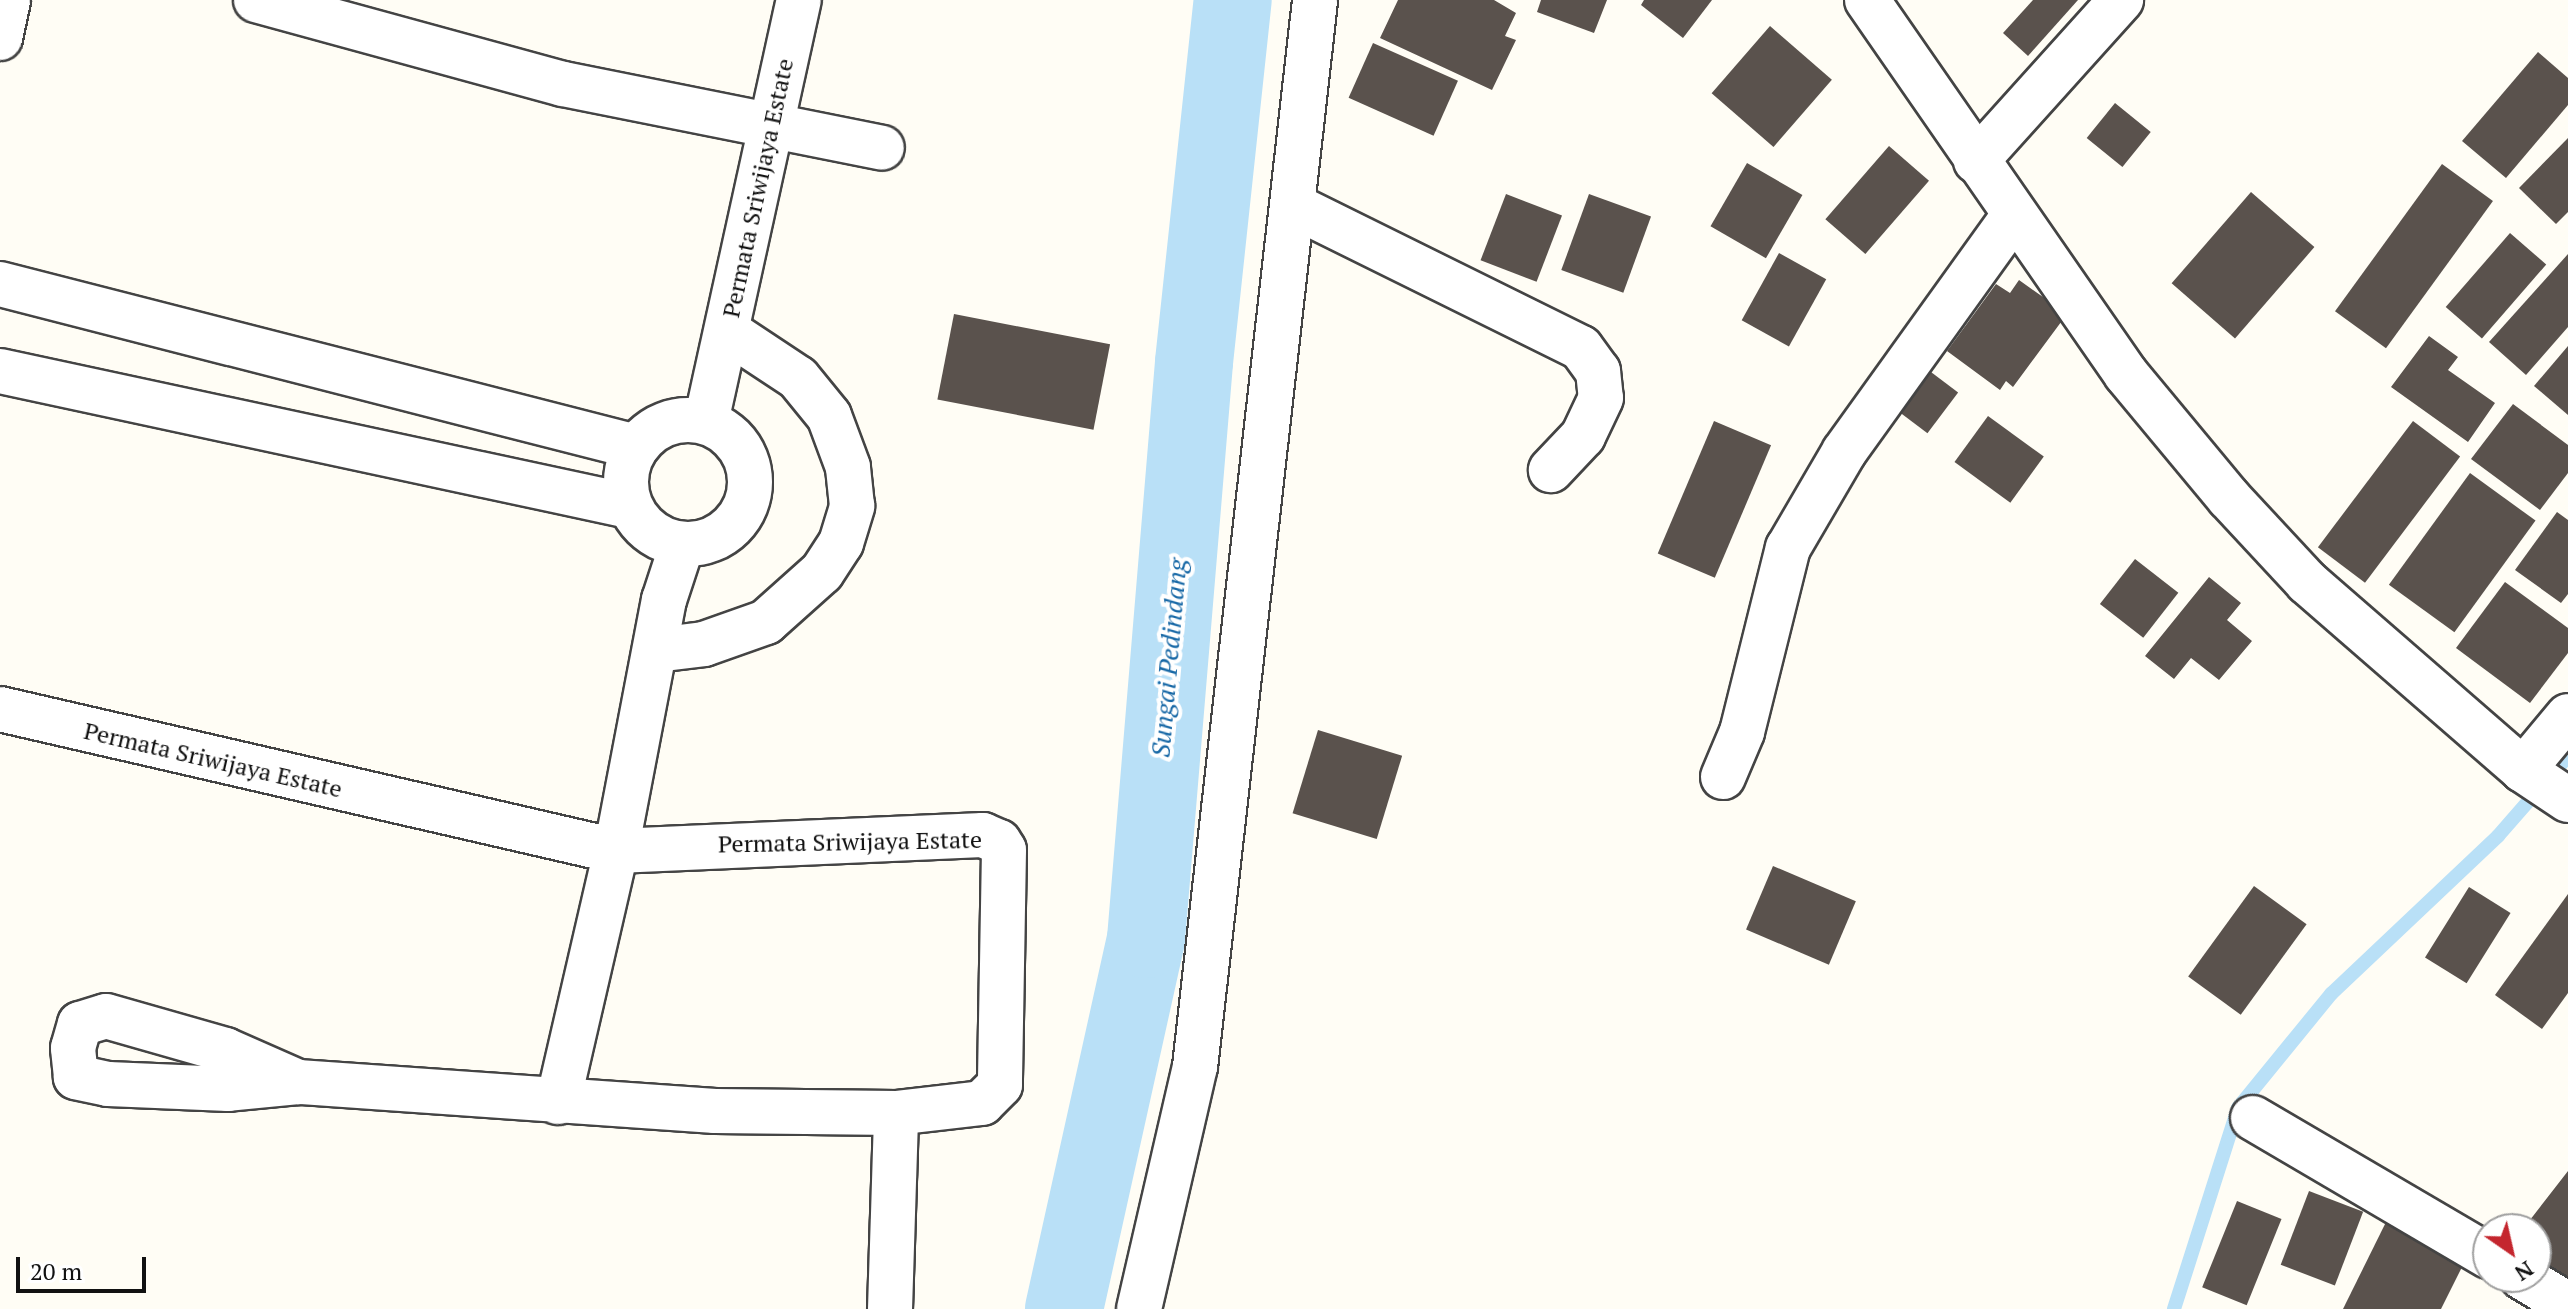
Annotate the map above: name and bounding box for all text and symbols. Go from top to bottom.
street label: Permata Sriwijaya Estate [716,56,800,320]
water label: Sungai Pedindang [1145,557,1193,759]
street label: Permata Sriwijaya Estate [81,716,345,804]
street label: Permata Sriwijaya Estate [718,825,982,859]
north arrow [2472,1213,2552,1293]
scale bar [20,1241,150,1291]
text: 20 m [30,1255,82,1287]
text: N [2510,1255,2540,1288]

